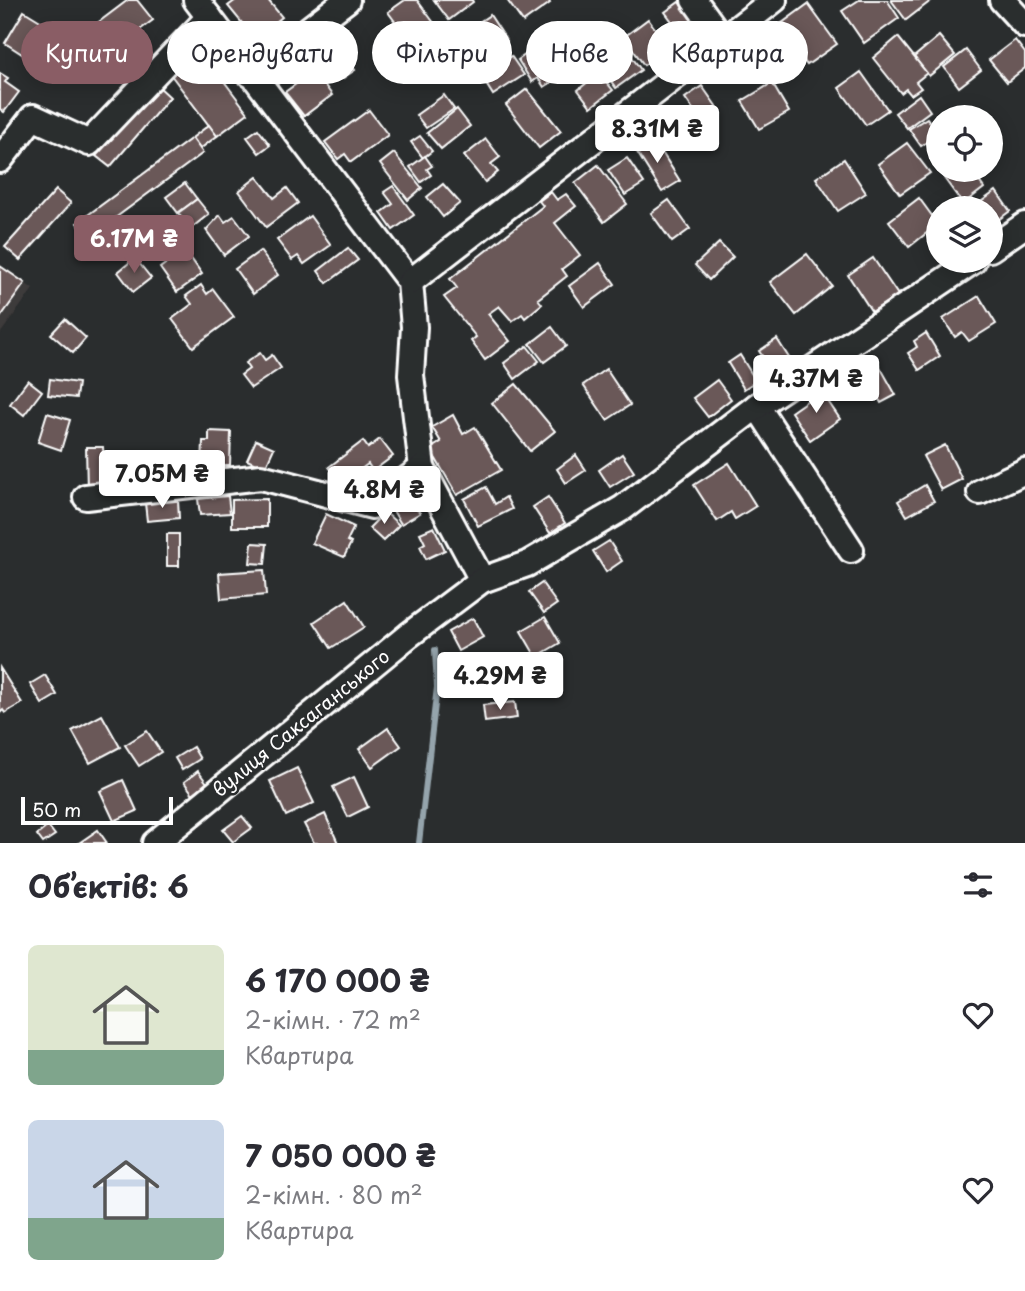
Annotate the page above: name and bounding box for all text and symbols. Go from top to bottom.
chip: Купити [21,21,153,84]
chip: Орендувати [167,21,358,84]
chip: Фільтри [372,21,512,84]
chip: Нове [526,21,633,84]
chip: Квартира [647,21,808,84]
map controls [926,105,1003,273]
button: locate [926,105,1003,182]
pin: 8.31M ₴ [592,106,722,165]
text: 8.31M ₴ [611,110,703,145]
button: layers [926,196,1003,273]
pin: 6.17M ₴ [69,216,199,275]
text: 6.17M ₴ [90,220,178,255]
pin: 4.37M ₴ [751,356,881,415]
text: 4.37M ₴ [769,360,863,395]
pin: 7.05M ₴ [97,450,227,510]
text: 7.05M ₴ [115,455,209,490]
pin: 4.8M ₴ [327,466,441,526]
text: 4.8M ₴ [344,471,424,506]
street label: вулиця Саксаганського [206,642,395,803]
pin: 4.29M ₴ [435,652,565,712]
text: 4.29M ₴ [453,657,547,692]
scale bar [21,794,173,826]
text: 50 m [32,795,81,823]
text: Об’єктів: 6 [28,863,189,908]
icon: filters [959,866,997,904]
text: 6 170 000 ₴ [245,957,430,1002]
icon: home [84,973,168,1057]
icon: heart [959,996,997,1034]
text: 2-кімн. · 72 m² [245,1002,421,1037]
text: Квартира [245,1037,353,1072]
text: 7 050 000 ₴ [245,1132,436,1177]
icon: home [84,1148,168,1232]
icon: heart [959,1171,997,1209]
text: 2-кімн. · 80 m² [245,1177,423,1212]
text: Квартира [245,1212,353,1247]

